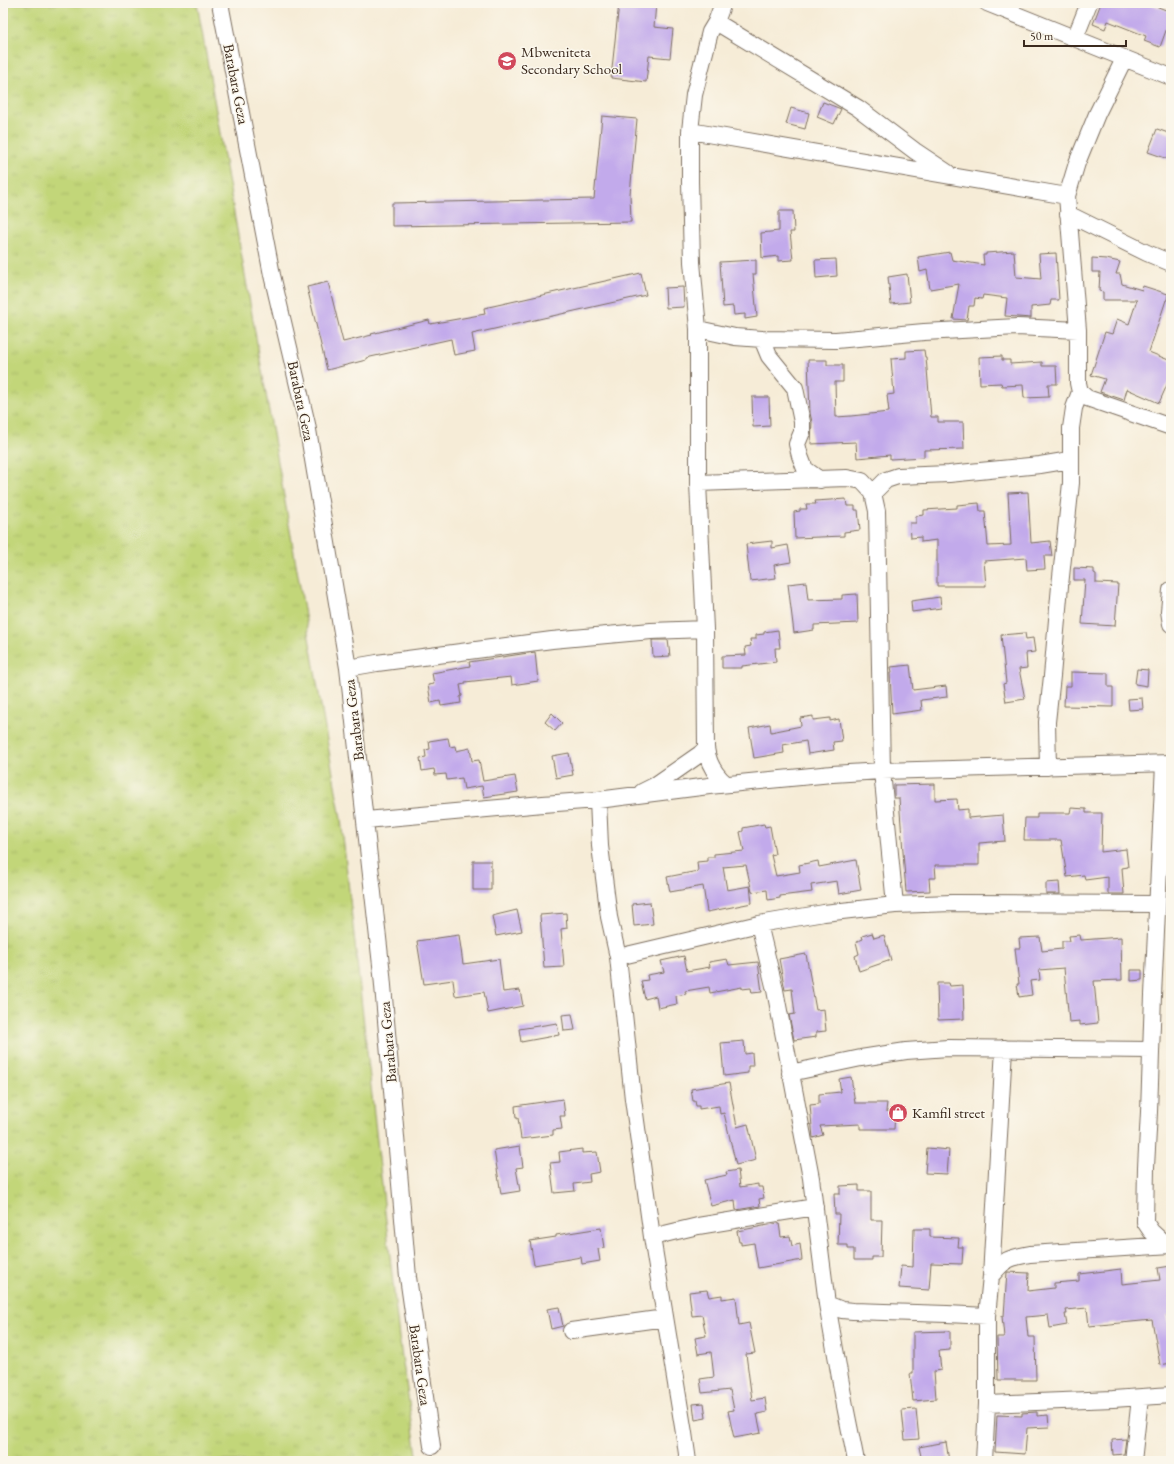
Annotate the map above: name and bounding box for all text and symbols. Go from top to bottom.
scale bar [1024,22,1126,48]
text: 50 m [1030,28,1054,44]
street label: Barabara Geza [219,42,254,126]
place label: Mbweniteta Secondary School [521,42,622,78]
school or university icon: Mbweniteta Secondary School [496,50,518,72]
street label: Barabara Geza [284,359,319,443]
street label: Barabara Geza [339,678,368,762]
street label: Barabara Geza [374,1001,401,1084]
shop icon: Kamfil street [887,1102,909,1124]
place label: Kamfil street [912,1103,985,1122]
street label: Barabara Geza [405,1323,436,1407]

